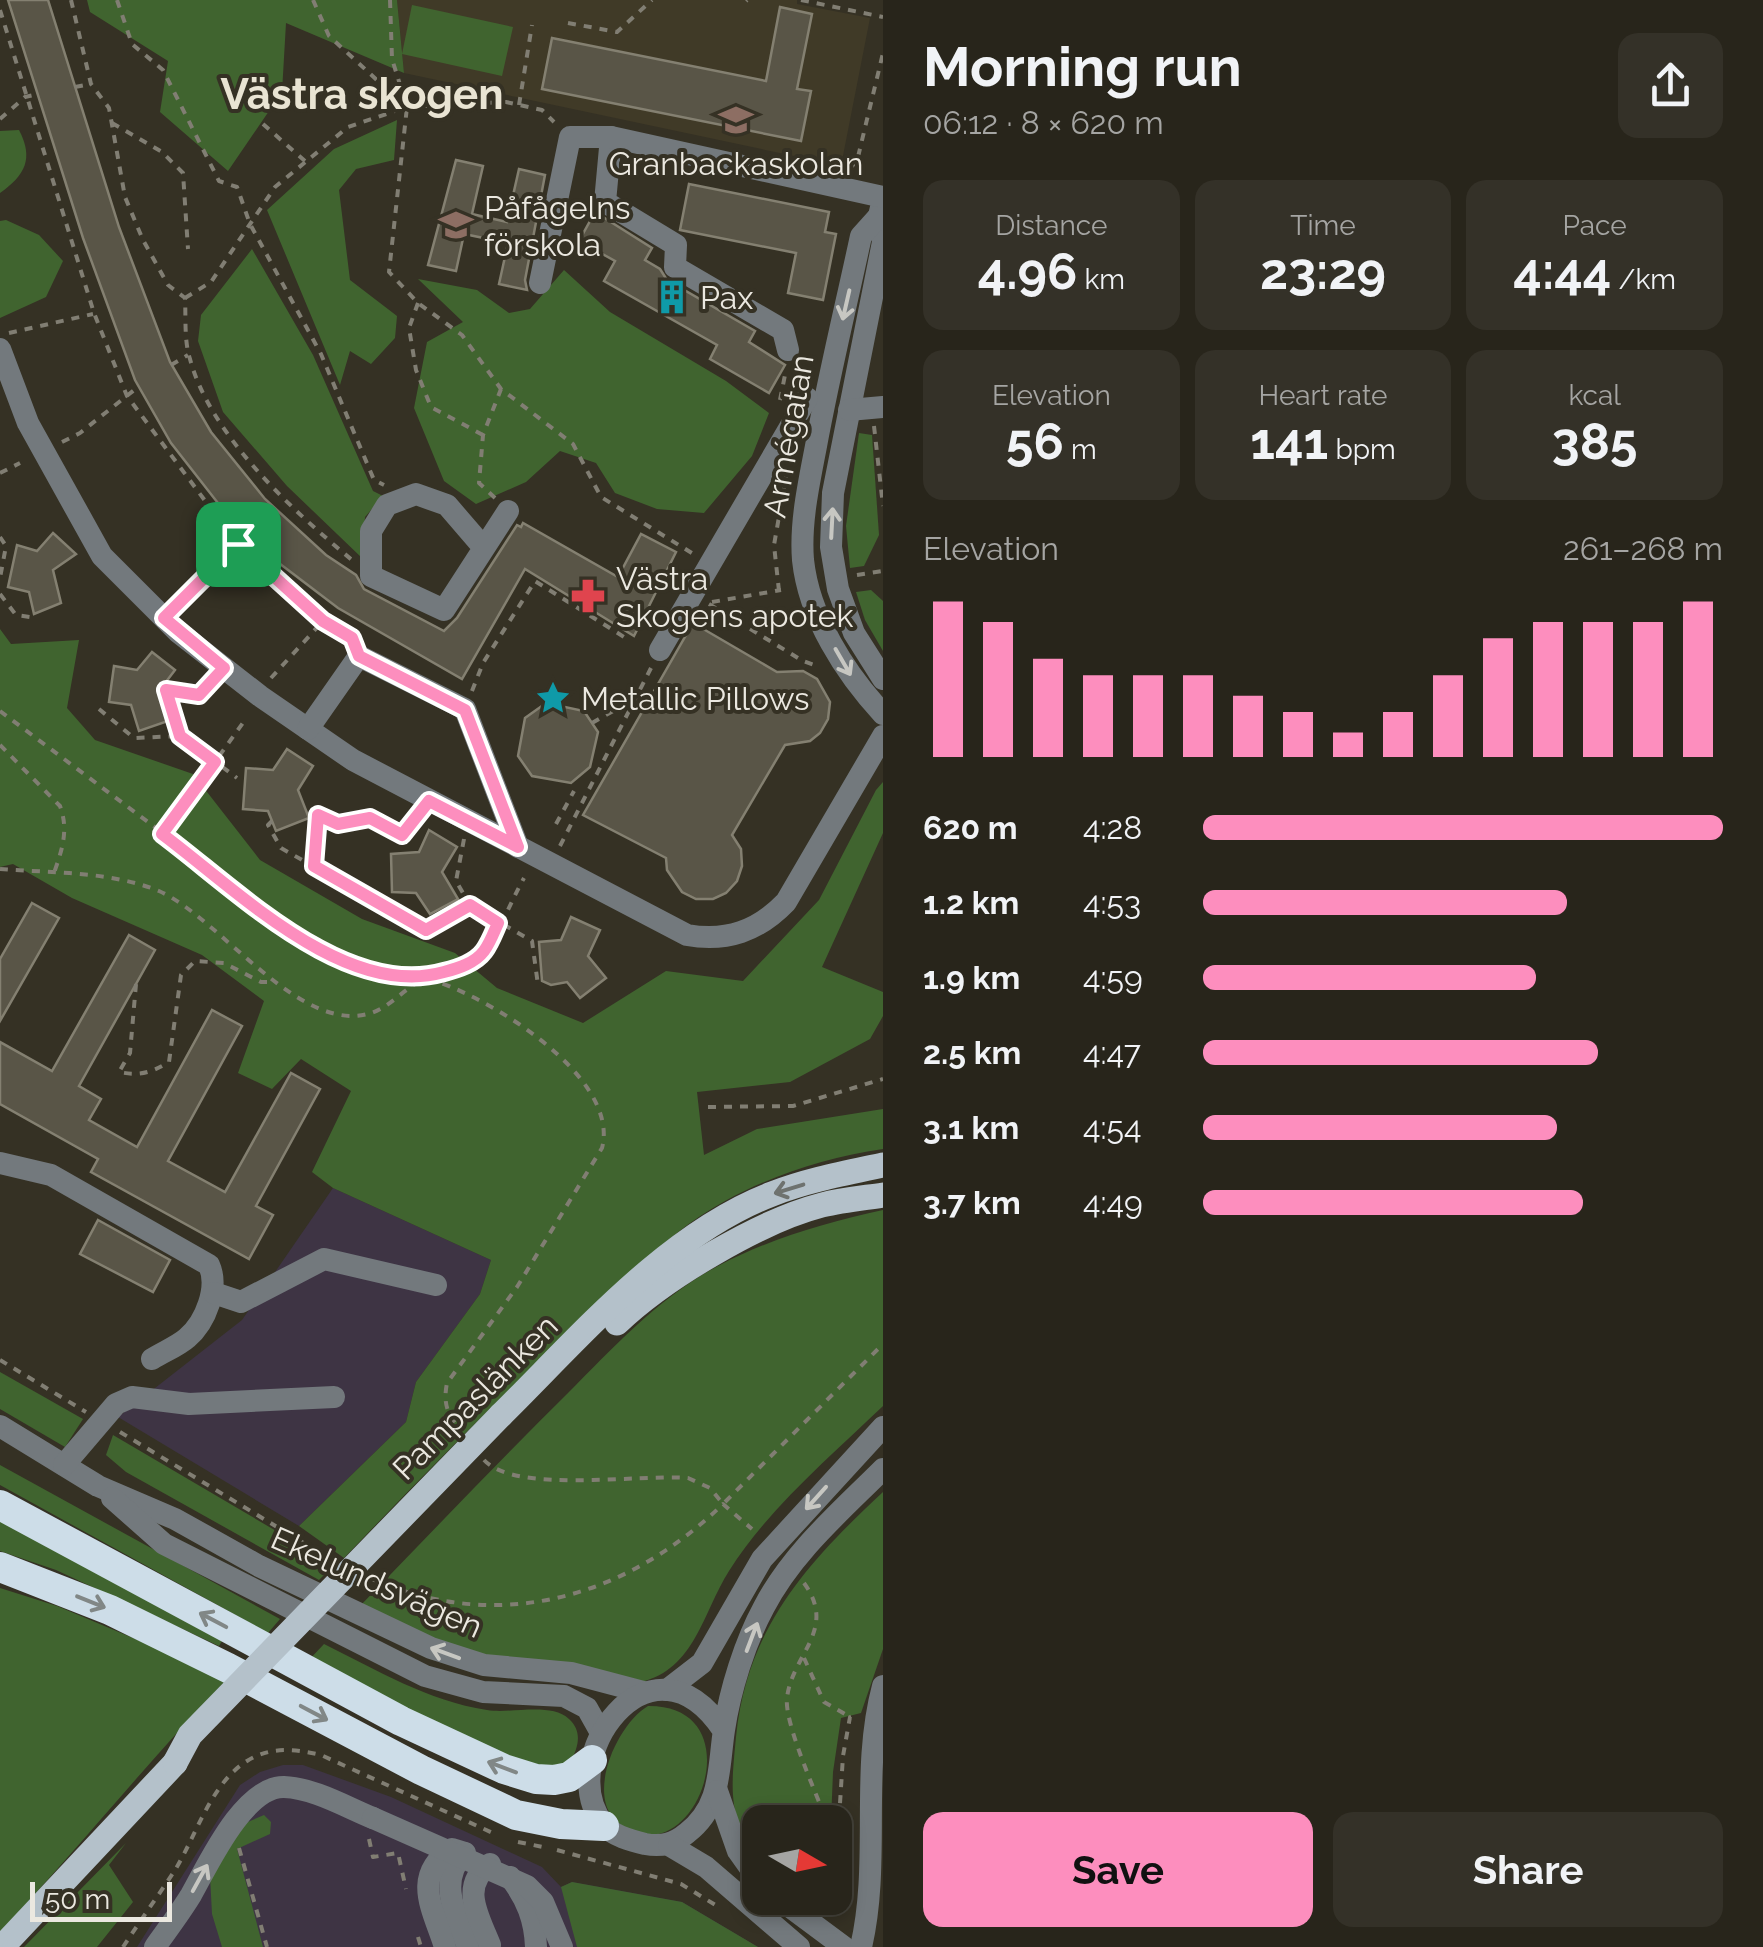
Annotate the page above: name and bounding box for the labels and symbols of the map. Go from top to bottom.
district label: Västra skogen [220,70,504,119]
school or university icon: Granbackaskolan [717,101,755,139]
place label: Granbackaskolan [609,145,863,182]
place label: Påfågelns förskola [484,189,630,263]
school or university icon: Påfågelns förskola [437,206,475,244]
building icon: Pax [653,278,691,316]
place label: Pax [700,279,753,316]
one-way arrow [836,288,854,320]
street label: Armégatan [755,352,821,520]
pin [196,502,281,587]
one-way arrow [823,508,842,540]
place label: Västra Skogens apotek [616,560,854,634]
pharmacy icon: Västra Skogens apotek [569,577,607,615]
one-way arrow [833,646,853,676]
place icon: Metallic Pillows [534,679,572,717]
place label: Metallic Pillows [581,680,810,717]
one-way arrow [773,1181,805,1199]
street label: Pampaslänken [385,1307,565,1487]
one-way arrow [805,1485,828,1510]
street label: Ekelundsvägen [266,1519,488,1645]
one-way arrow [75,1595,106,1613]
one-way arrow [199,1610,228,1629]
one-way arrow [744,1622,762,1653]
one-way arrow [431,1643,462,1661]
one-way arrow [299,1704,329,1724]
one-way arrow [488,1757,518,1775]
north arrow [742,1805,852,1915]
one-way arrow [191,1864,211,1893]
scale bar [30,1877,172,1922]

